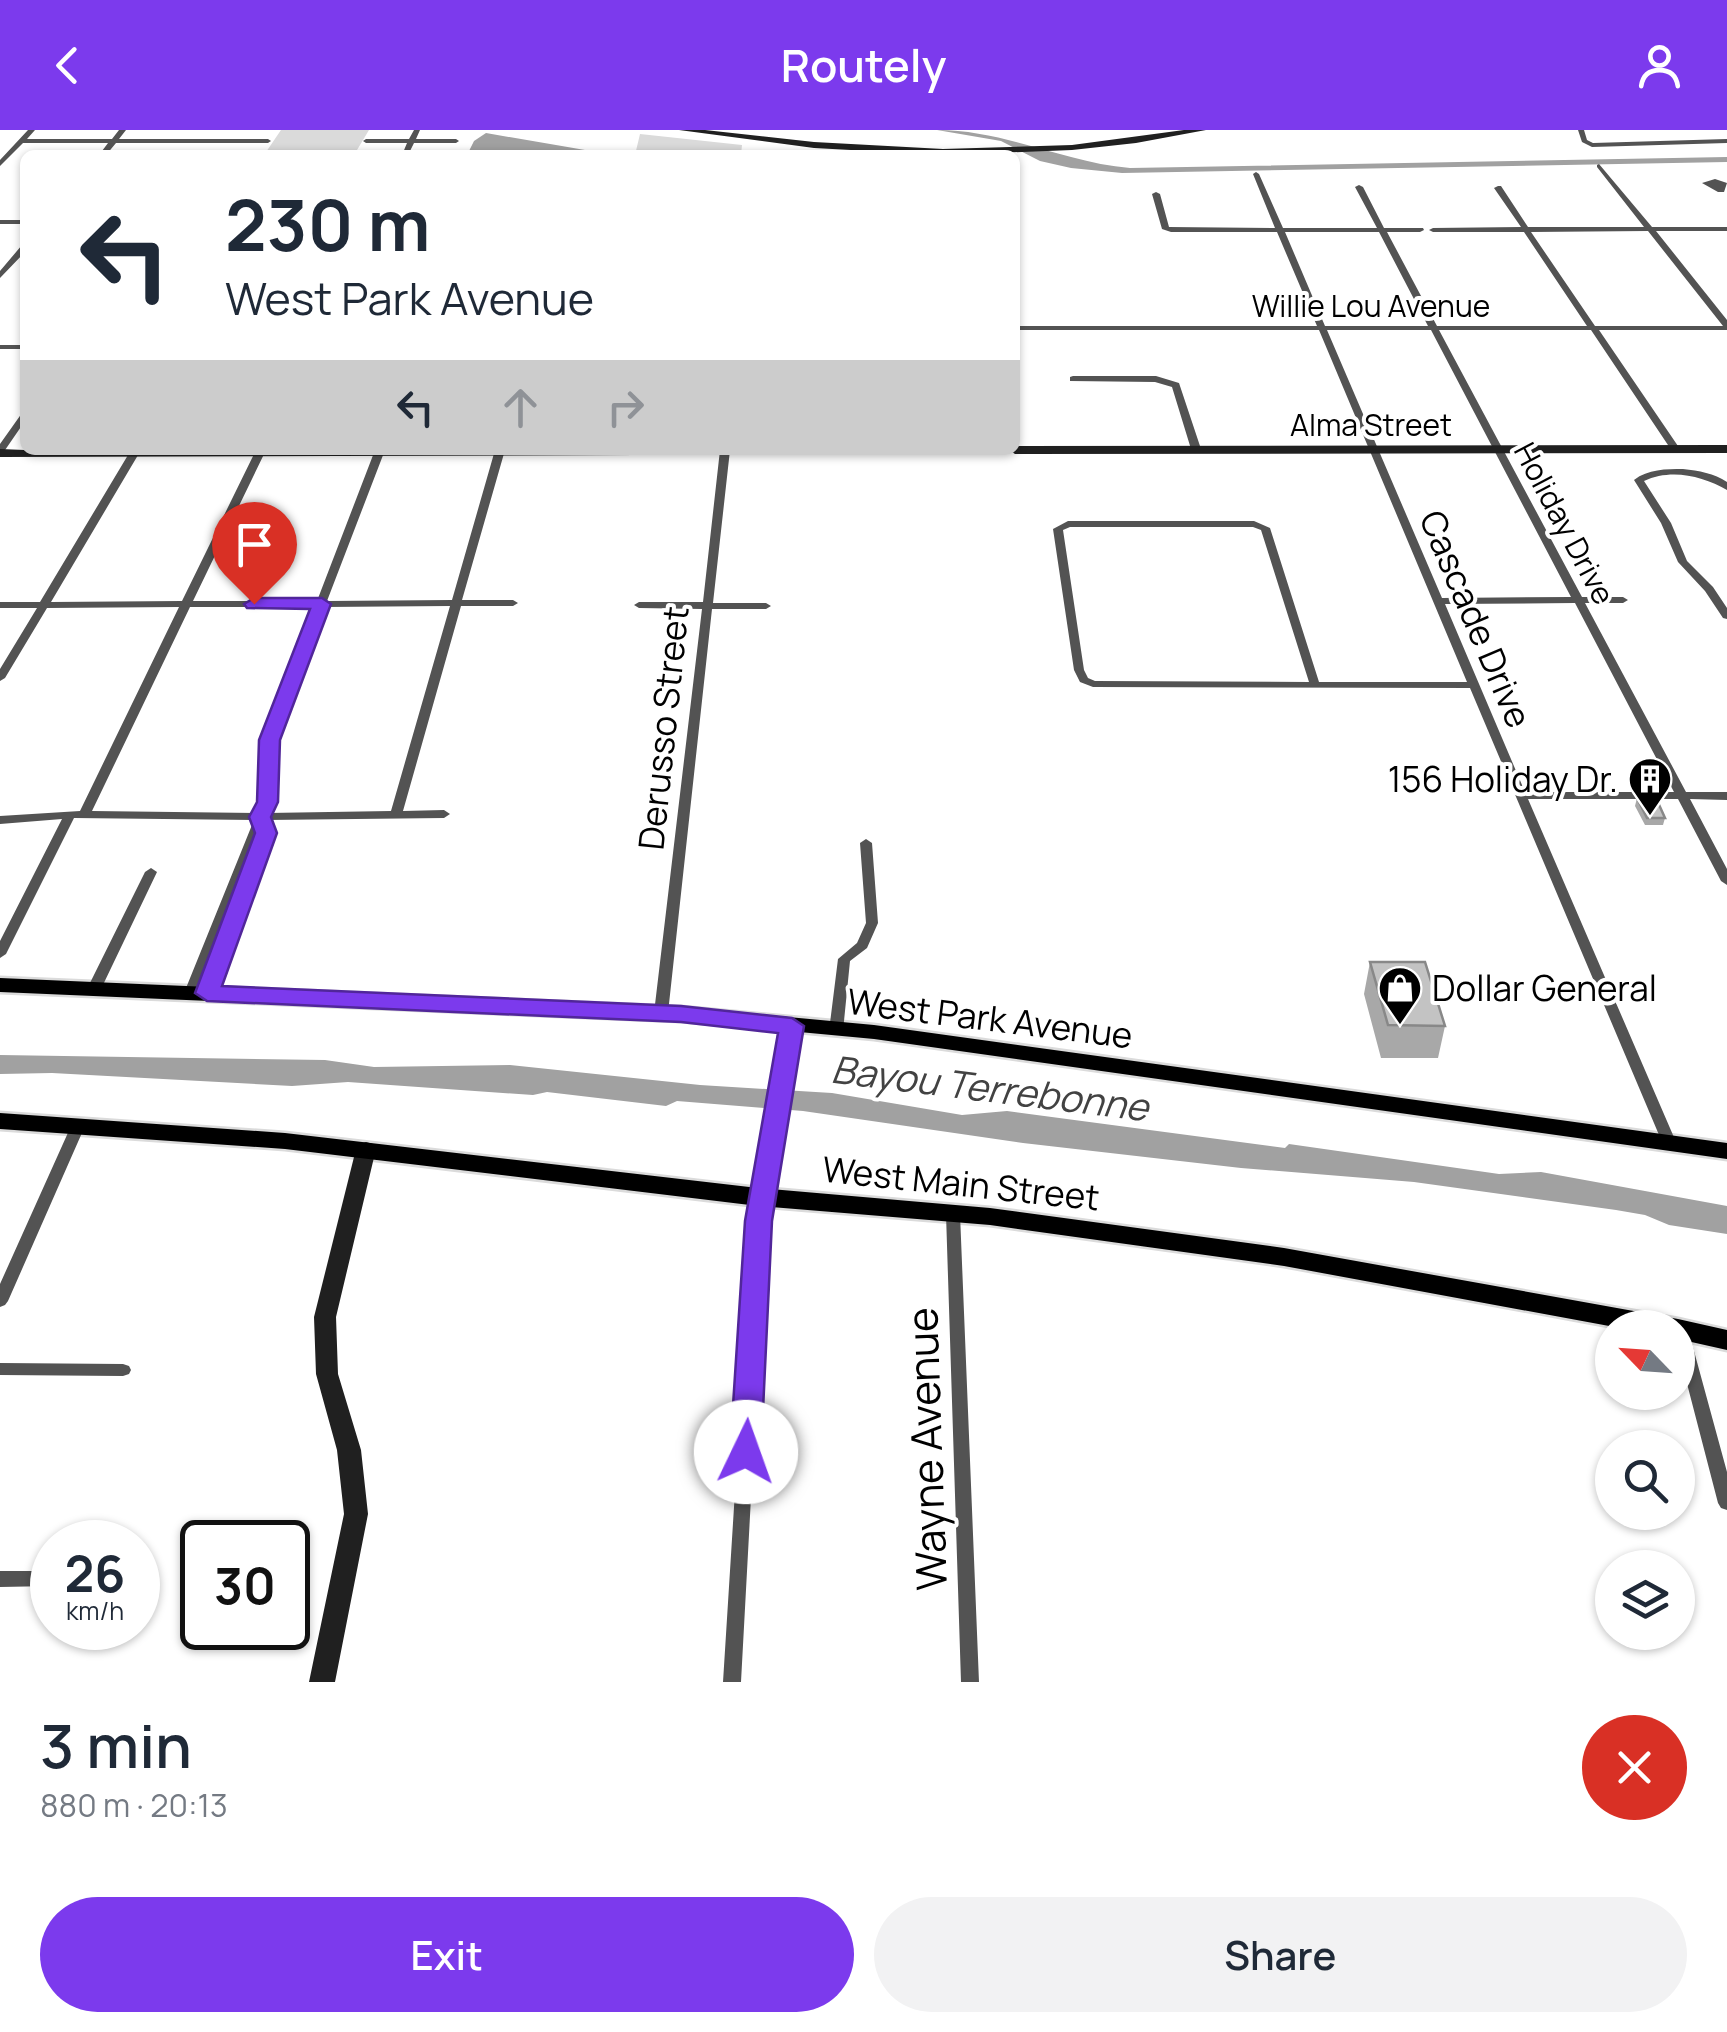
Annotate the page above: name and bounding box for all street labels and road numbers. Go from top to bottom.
street label: Willie Lou Avenue [1252,285,1490,326]
street label: Alma Street [1290,404,1452,445]
street label: Holiday Drive [1505,435,1625,611]
street label: Cascade Drive [1409,503,1543,735]
street label: Derusso Street [626,604,700,852]
street label: West Park Avenue [845,977,1135,1059]
street label: West Main Street [820,1145,1102,1221]
street label: Wayne Avenue [892,1306,960,1592]

